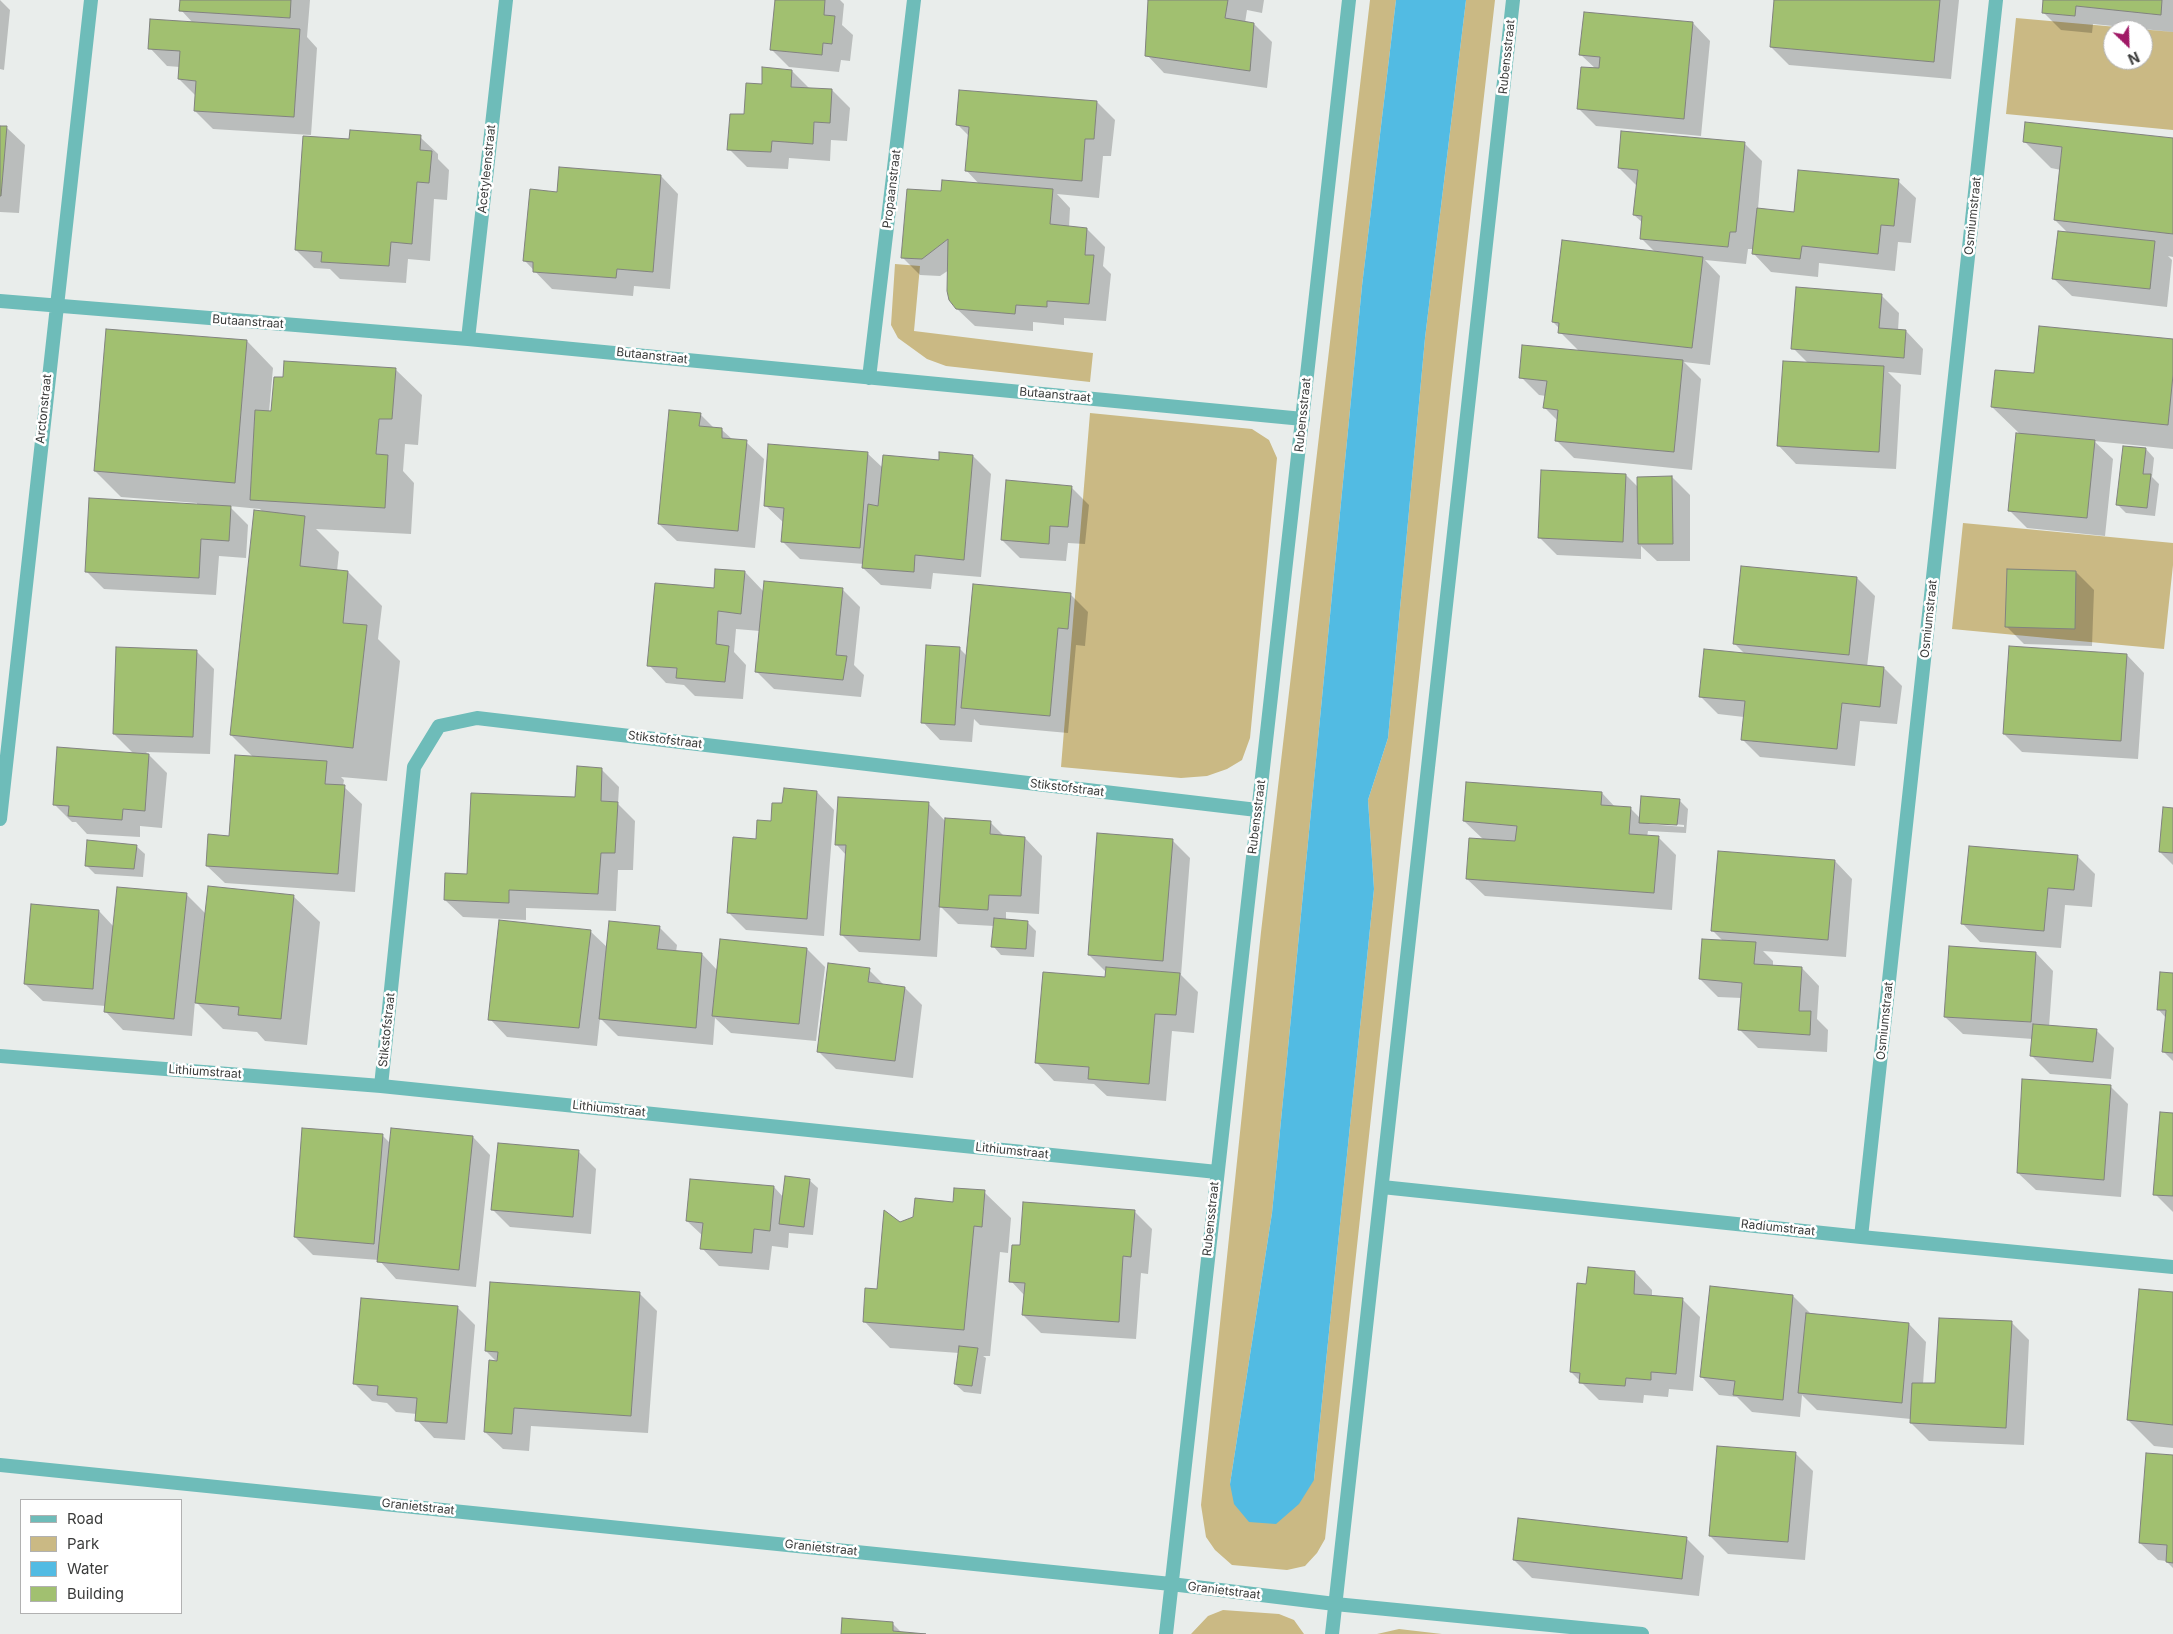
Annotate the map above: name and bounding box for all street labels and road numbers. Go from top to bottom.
street label: Rubensstraat [1496,19,1518,95]
street label: Acetyleenstraat [475,124,499,214]
street label: Propaanstraat [880,149,904,229]
street label: Osmiumstraat [1962,176,1984,256]
street label: Butaanstraat [212,312,284,332]
street label: Butaanstraat [616,345,688,367]
street label: Arctonstraat [33,374,55,444]
street label: Rubensstraat [1292,377,1314,453]
street label: Butaanstraat [1019,385,1091,405]
street label: Osmiumstraat [1918,579,1940,659]
street label: Stikstofstraat [627,728,703,752]
street label: Stikstofstraat [1029,776,1105,800]
street label: Rubensstraat [1245,779,1269,855]
street label: Osmiumstraat [1874,981,1896,1061]
street label: Stikstofstraat [376,992,398,1068]
street label: Lithiumstraat [168,1062,242,1082]
street label: Lithiumstraat [572,1098,646,1120]
street label: Lithiumstraat [975,1140,1049,1162]
street label: Rubensstraat [1200,1181,1222,1257]
street label: Radiumstraat [1740,1217,1816,1239]
street label: Granietstraat [381,1496,455,1518]
street label: Granietstraat [784,1537,858,1559]
street label: Granietstraat [1187,1579,1261,1603]

